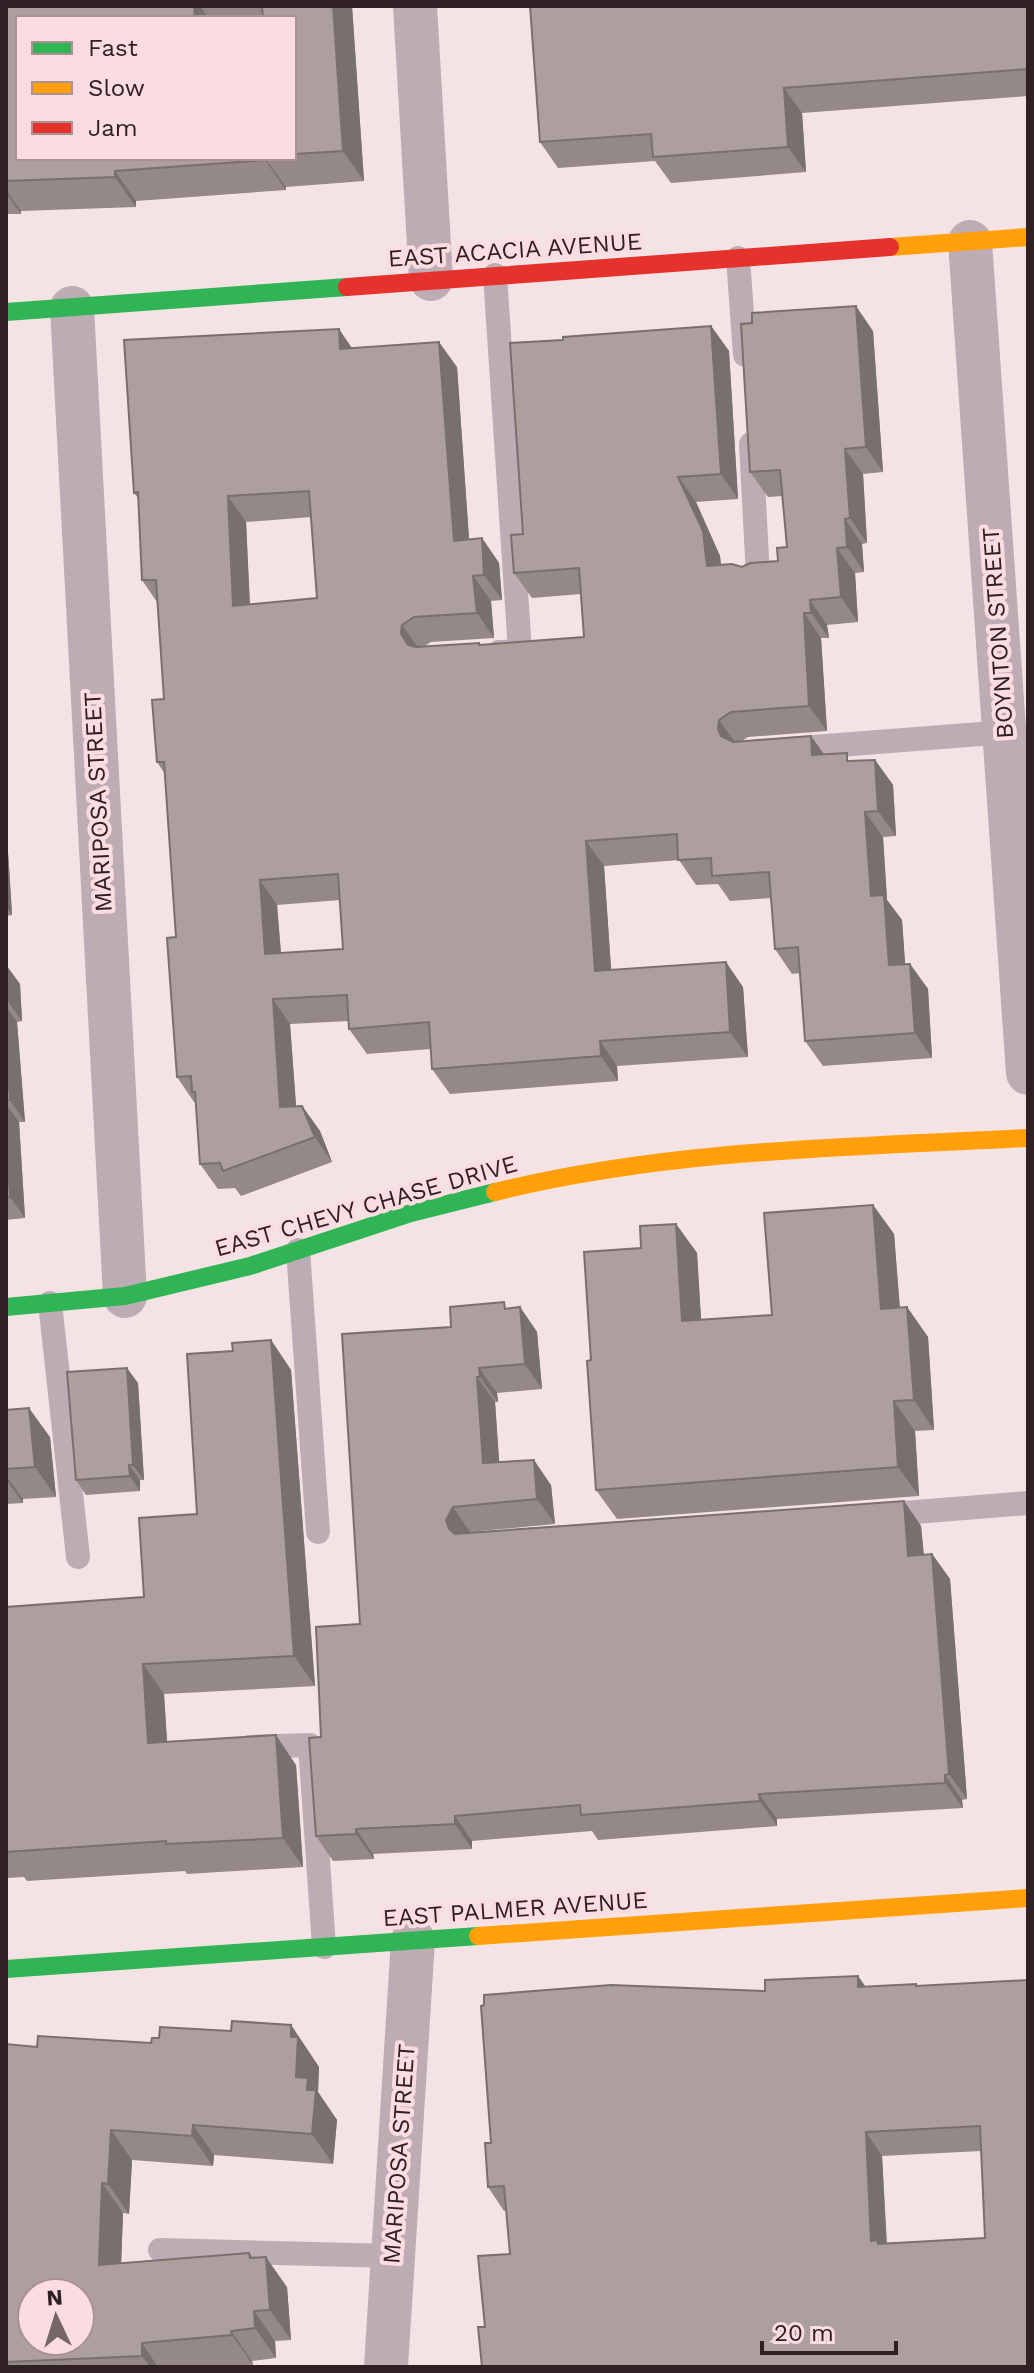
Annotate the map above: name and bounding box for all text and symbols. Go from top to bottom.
legend [16,16,296,160]
text: Fast [88,34,138,62]
text: Slow [88,74,145,102]
text: Jam [88,114,138,142]
street label: EAST ACACIA AVENUE [387,227,643,273]
street label: BOYNTON STREET [977,526,1019,740]
street label: MARIPOSA STREET [78,691,118,913]
street label: EAST CHEVY CHASE DRIVE [212,1149,520,1263]
street label: EAST PALMER AVENUE [382,1886,648,1932]
street label: MARIPOSA STREET [377,2043,421,2265]
north arrow [16,2277,96,2357]
text: N [46,2285,64,2311]
scale bar [762,2305,896,2355]
text: 20 m [774,2319,834,2347]

